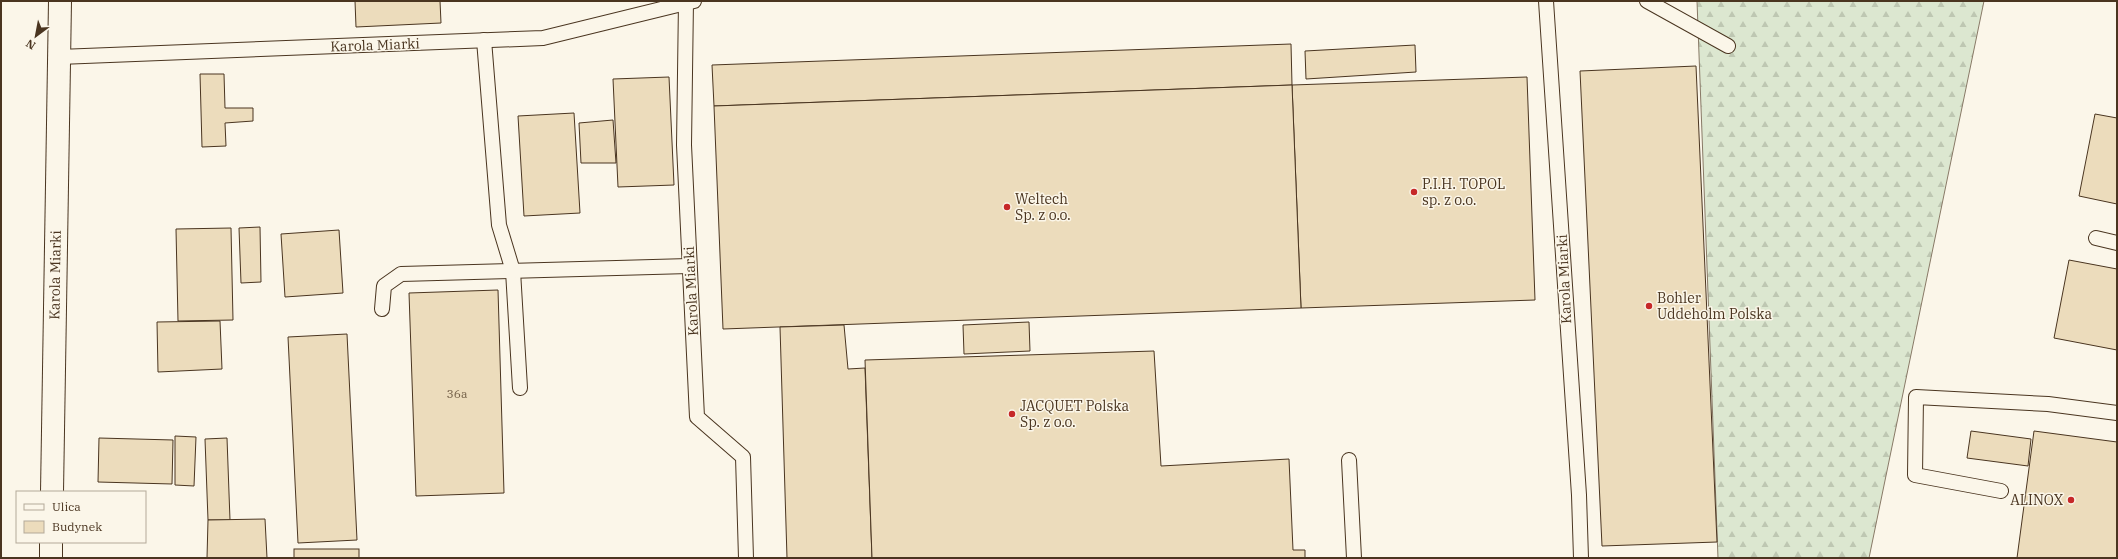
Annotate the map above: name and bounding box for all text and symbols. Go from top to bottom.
north arrow [16,16,56,56]
street label: Karola Miarki [330,34,420,56]
text: N [23,36,38,53]
place label: P.I.H. TOPOL sp. z o.o. [1422,175,1505,209]
marker: P.I.H. TOPOL sp. z o.o. [1409,187,1419,197]
place label: Weltech Sp. z o.o. [1015,190,1071,224]
marker: Weltech Sp. z o.o. [1002,202,1012,212]
street label: Karola Miarki [45,230,65,320]
street label: Karola Miarki [1553,234,1575,324]
street label: Karola Miarki [680,246,702,336]
place label: Bohler Uddeholm Polska [1657,289,1773,323]
marker: Bohler Uddeholm Polska [1644,301,1654,311]
house number: 36a [447,386,468,401]
place label: JACQUET Polska Sp. z o.o. [1020,397,1129,431]
marker: JACQUET Polska Sp. z o.o. [1007,409,1017,419]
legend [16,491,146,543]
place label: ALINOX [2010,491,2064,509]
marker: ALINOX [2066,495,2076,505]
text: Ulica [52,499,81,514]
text: Budynek [52,519,102,534]

